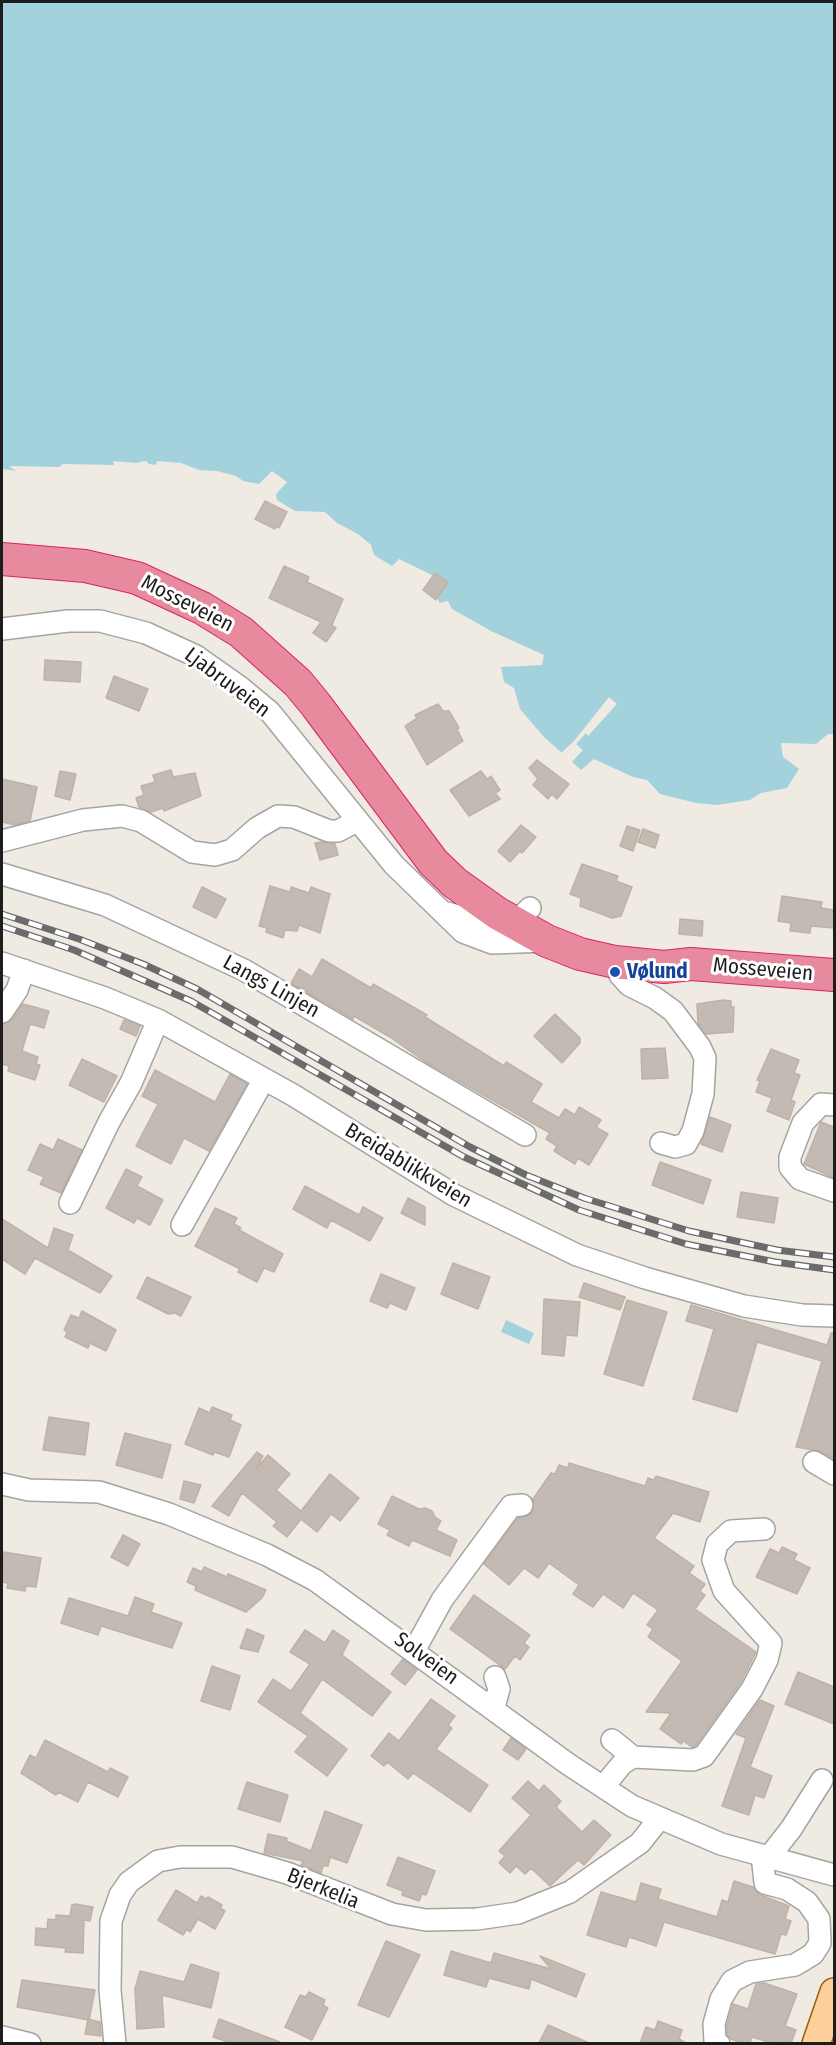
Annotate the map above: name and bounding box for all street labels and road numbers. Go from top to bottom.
street label: Mosseveien [137,570,237,638]
street label: Ljabruveien [179,643,275,723]
street label: Langs Linjen [218,950,324,1024]
street label: Mosseveien [712,953,814,987]
street label: Breidablikkveien [340,1118,476,1214]
street label: Solveien [389,1627,463,1691]
street label: Bjerkelia [283,1863,363,1915]

